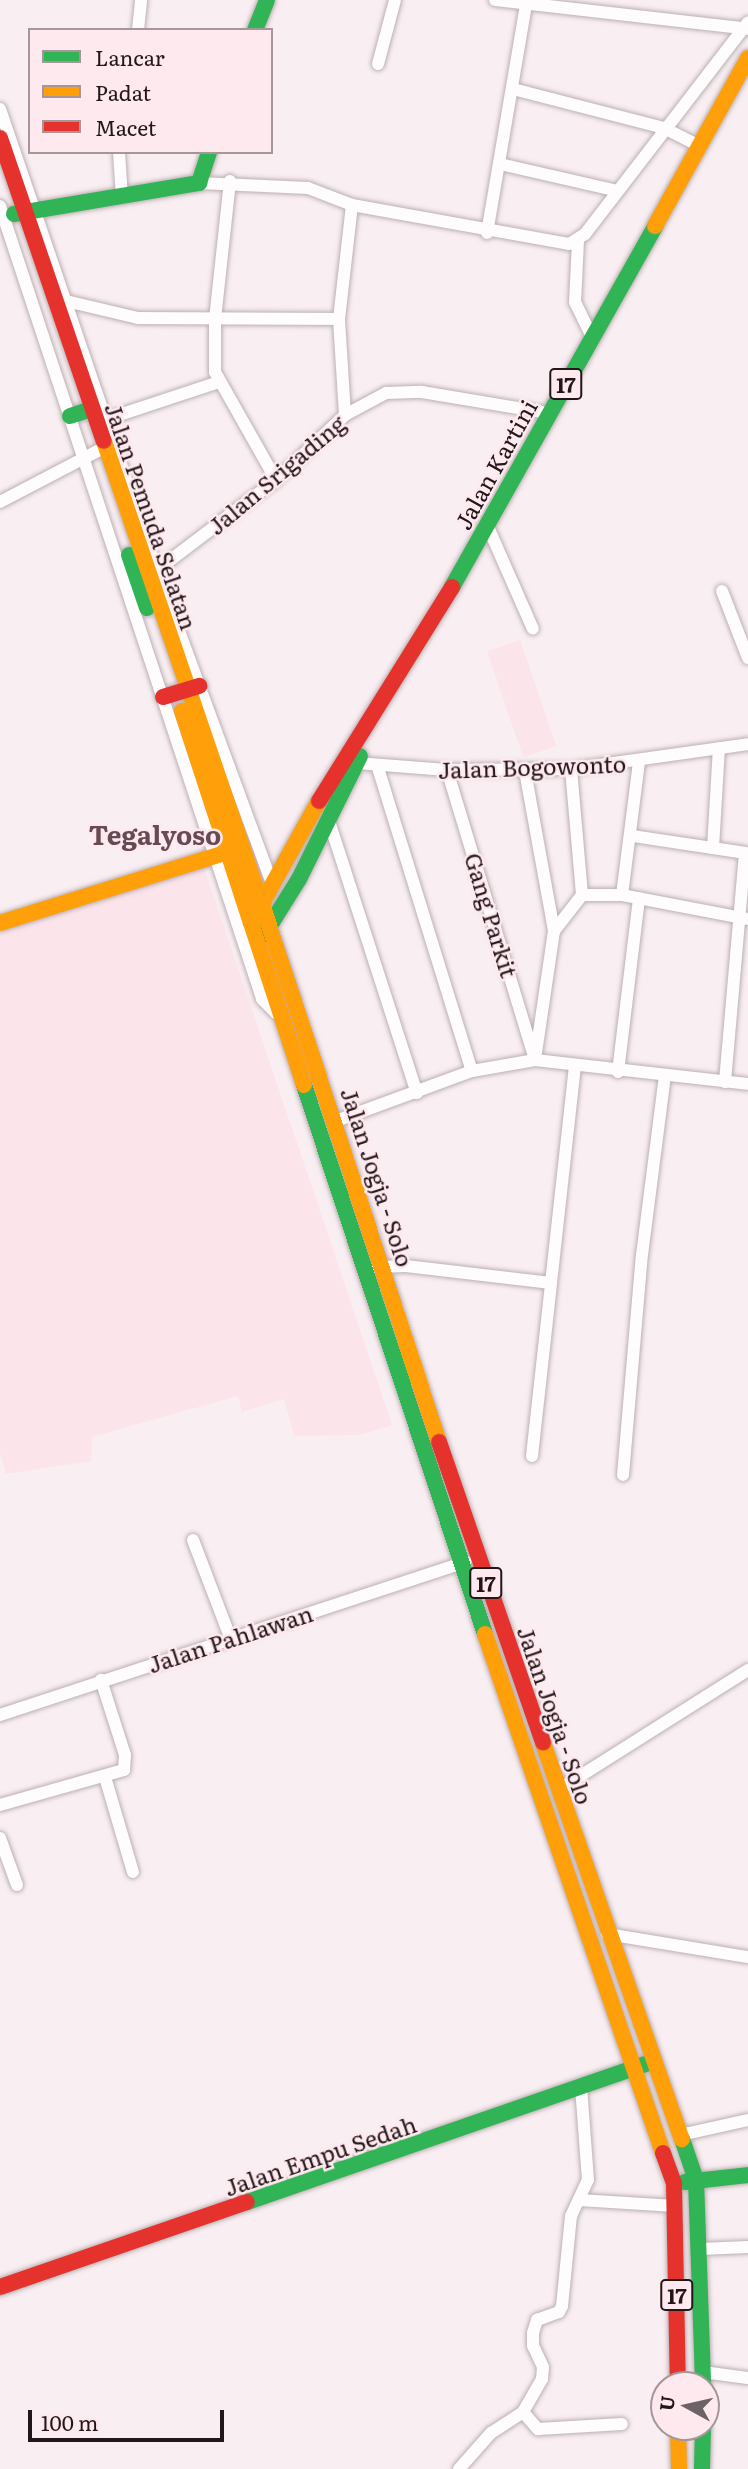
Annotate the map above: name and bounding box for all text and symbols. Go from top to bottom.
legend [28,28,273,154]
text: Lancar [95,41,165,72]
text: Padat [95,76,151,107]
text: Macet [95,111,156,142]
road number: 17 [548,366,584,402]
street label: Jalan Kartini [448,394,542,534]
street label: Jalan Pemuda Selatan [100,399,204,633]
street label: Jalan Srigading [202,408,350,540]
street label: Jalan Bogowonto [438,749,626,783]
district label: Tegalyoso [89,818,221,850]
street label: Gang Parkit [460,849,524,981]
street label: Jalan Jogja - Solo [336,1084,420,1270]
road number: 17 [468,1566,504,1600]
street label: Jalan Pahlawan [144,1598,316,1678]
street label: Jalan Jogja - Solo [513,1622,599,1808]
street label: Jalan Empu Sedah [220,2109,420,2201]
road number: 17 [660,2278,694,2312]
north arrow [650,2371,720,2441]
text: U [651,2394,681,2413]
scale bar [32,2396,228,2440]
text: 100 m [41,2406,98,2437]

